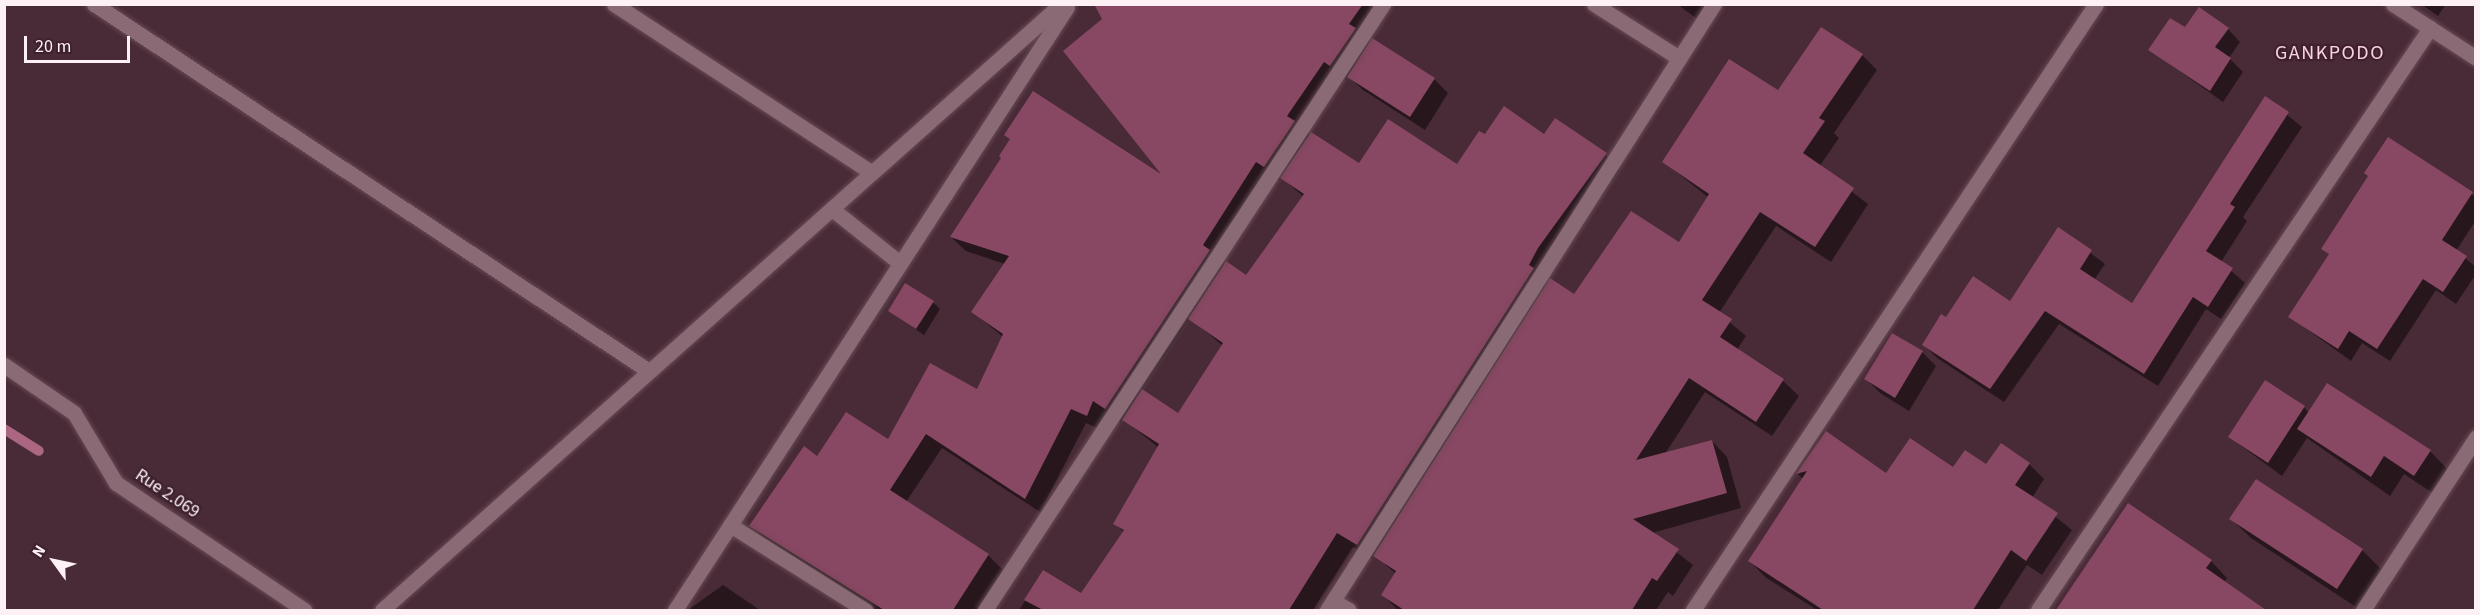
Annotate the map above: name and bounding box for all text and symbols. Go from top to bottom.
scale bar [27,24,134,62]
text: 20 m [35,34,71,59]
district label: GANKPODO [2275,41,2385,65]
street label: Rue 2.069 [131,465,203,523]
north arrow [24,531,84,591]
text: N [27,541,51,562]

